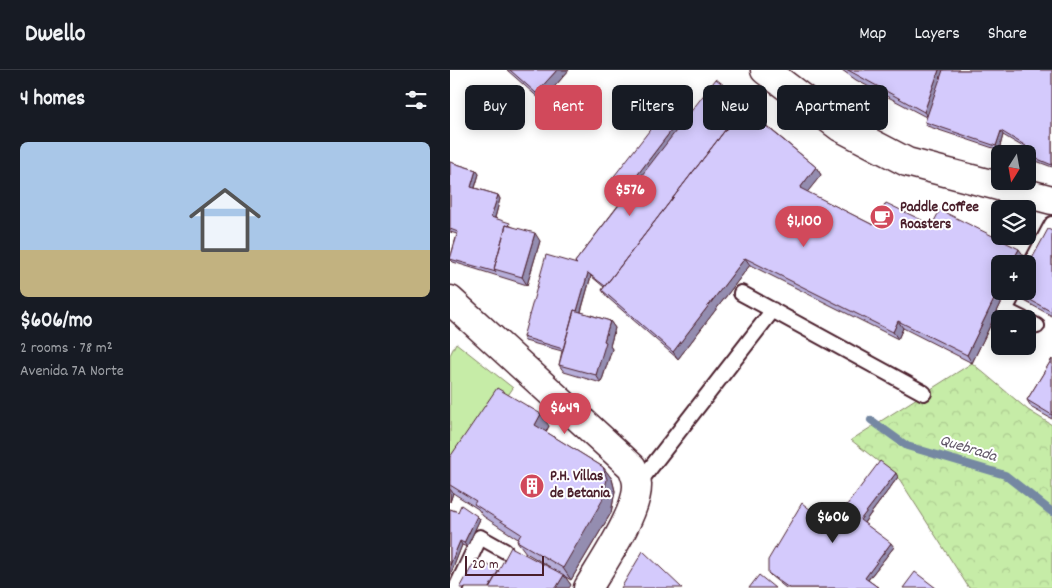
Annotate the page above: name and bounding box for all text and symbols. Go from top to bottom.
text: Dwello [25,18,86,52]
text: Map [859,22,886,47]
text: Layers [914,22,960,47]
text: Share [988,22,1027,47]
text: 4 homes [20,85,85,115]
chip: Buy [465,85,525,130]
chip: Rent [535,85,602,130]
chip: Filters [612,85,693,130]
chip: New [703,85,767,130]
chip: Apartment [777,85,888,130]
icon: filters [402,86,430,114]
north arrow [991,145,1036,190]
map controls [991,145,1036,355]
pin: $576 [600,174,660,217]
icon: home [180,175,270,265]
text: $576 [615,179,645,202]
place label: Paddle Coffee Roasters [900,197,979,236]
button: layers [991,200,1036,245]
cafe icon: Paddle Coffee Roasters [869,204,895,230]
pin: $1,100 [763,206,845,248]
text: $1,100 [786,210,822,233]
button: + [991,255,1036,300]
text: $606/mo [20,307,92,337]
button: − [991,310,1036,355]
text: 2 rooms · 78 m² [20,337,113,360]
text: Avenida 7A Norte [20,360,124,383]
pin: $649 [535,392,595,435]
text: $649 [550,397,580,420]
water label: Quebrada [937,429,1001,469]
place label: P.H. Villas de Betania [550,466,611,505]
building icon: P.H. Villas de Betania [519,473,545,499]
pin: $606 [803,502,863,544]
text: $606 [817,506,849,529]
scale bar [465,553,544,576]
text: 20 m [472,555,499,575]

